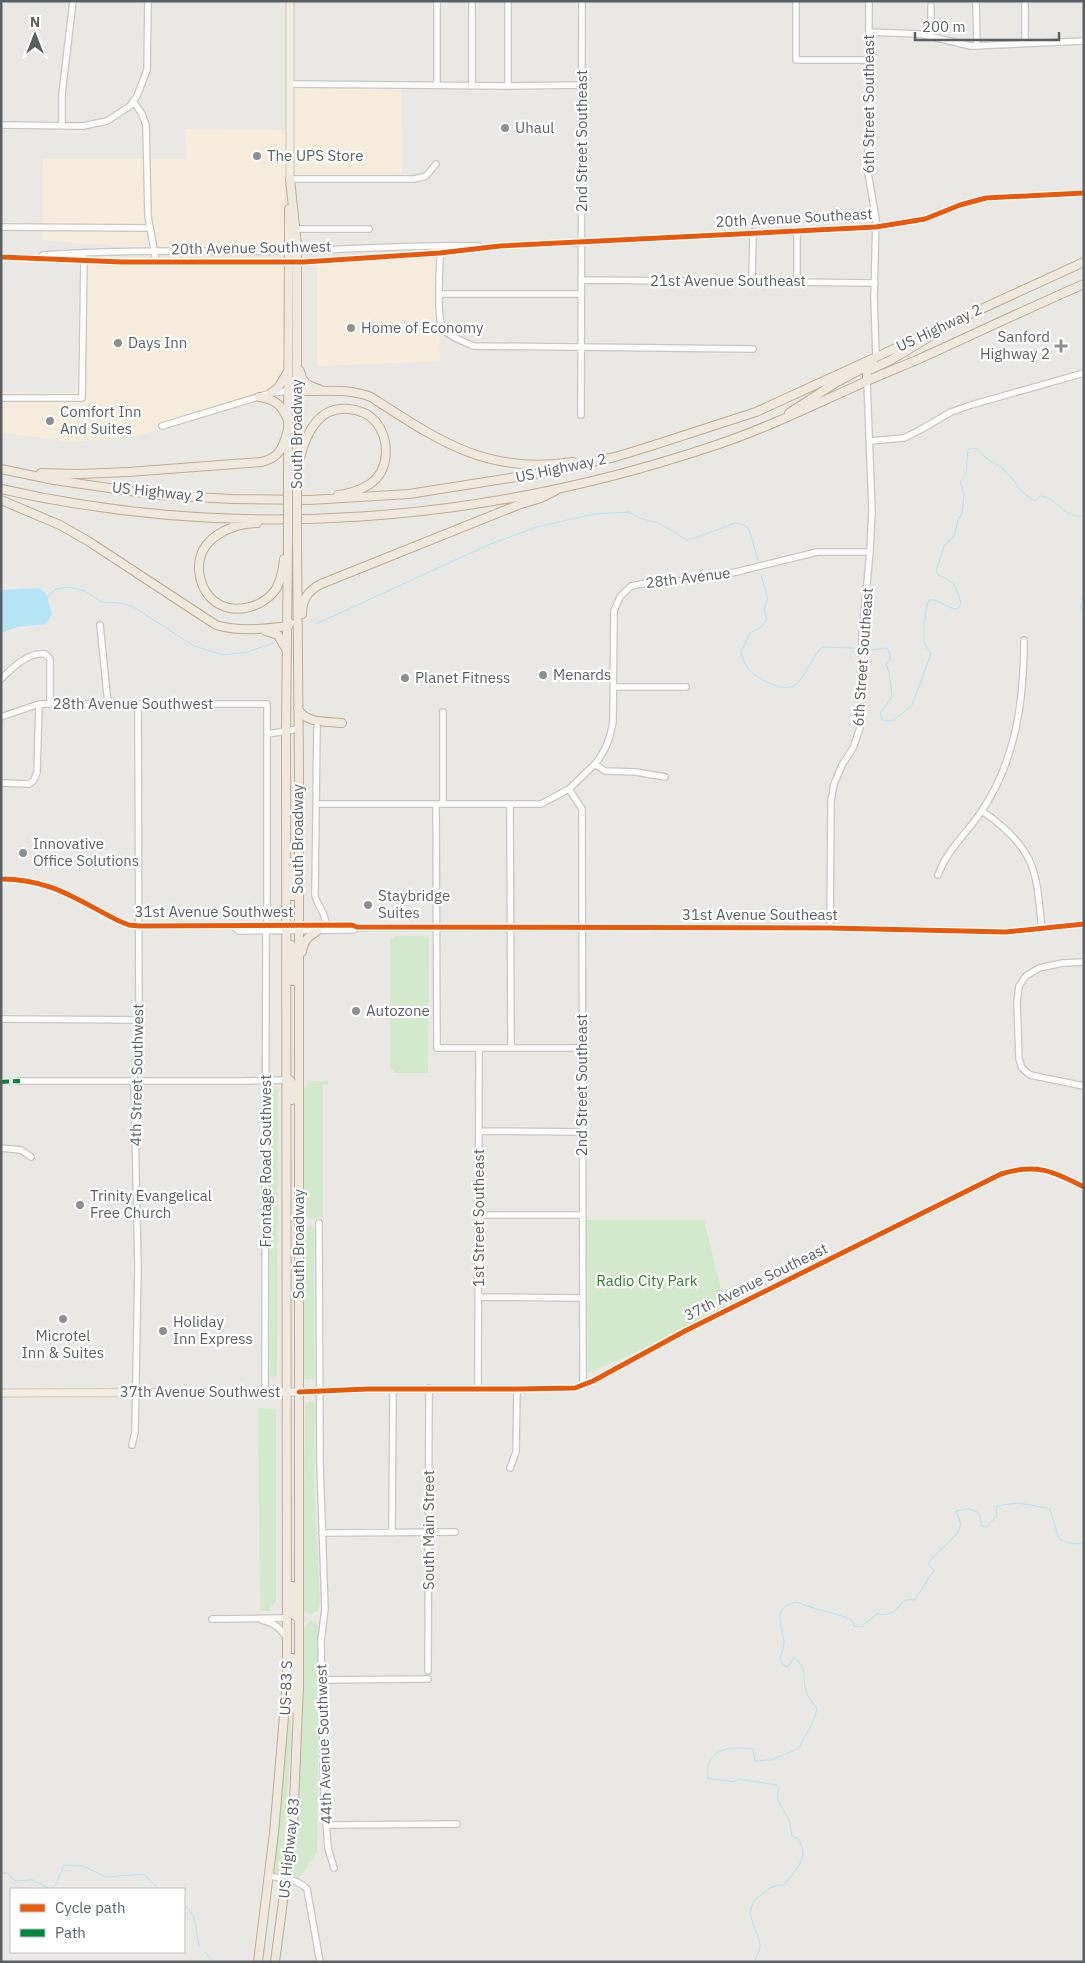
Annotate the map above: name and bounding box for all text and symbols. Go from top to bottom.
north arrow [10,10,60,60]
scale bar [915,10,1059,42]
text: N [30,13,40,31]
text: 200 m [922,17,966,36]
street label: 6th Street Southeast [859,34,878,174]
street label: 2nd Street Southeast [572,70,591,212]
place label: Uhaul [515,118,554,137]
marker: Uhaul [499,122,511,134]
place label: The UPS Store [267,146,363,165]
marker: The UPS Store [251,150,263,162]
street label: 20th Avenue Southeast [715,204,873,231]
street label: 20th Avenue Southwest [171,237,331,258]
street label: 21st Avenue Southeast [650,271,806,290]
street label: US Highway 2 [893,299,985,356]
place label: Home of Economy [361,318,484,337]
marker: Home of Economy [345,322,357,334]
place label: Sanford Highway 2 [980,327,1050,363]
place label: Days Inn [128,333,187,352]
marker: Days Inn [112,337,124,349]
marker: Sanford Highway 2 [1054,339,1068,353]
street label: South Broadway [287,378,306,489]
place label: Comfort Inn And Suites [60,402,141,438]
marker: Comfort Inn And Suites [44,415,56,427]
street label: US Highway 2 [514,449,608,486]
street label: US Highway 2 [111,477,205,506]
street label: 28th Avenue [644,563,731,592]
street label: 6th Street Southeast [848,587,877,727]
place label: Menards [553,665,611,684]
place label: Planet Fitness [415,668,510,687]
marker: Menards [537,669,549,681]
marker: Planet Fitness [399,672,411,684]
street label: 28th Avenue Southwest [53,694,213,713]
street label: South Broadway [288,783,307,894]
place label: Innovative Office Solutions [33,834,139,870]
marker: Innovative Office Solutions [17,847,29,859]
place label: Staybridge Suites [378,886,450,922]
marker: Staybridge Suites [362,899,374,911]
street label: 31st Avenue Southwest [134,902,294,921]
street label: 31st Avenue Southeast [682,905,838,924]
place label: Autozone [366,1001,430,1020]
street label: 4th Street Southwest [126,1004,147,1146]
marker: Autozone [350,1005,362,1017]
street label: 2nd Street Southeast [572,1014,591,1156]
street label: Frontage Road Southwest [256,1075,275,1247]
street label: 1st Street Southeast [469,1149,488,1287]
place label: Trinity Evangelical Free Church [90,1186,212,1222]
street label: South Broadway [289,1188,308,1299]
marker: Trinity Evangelical Free Church [74,1199,86,1211]
street label: 37th Avenue Southeast [681,1239,831,1325]
park label: Radio City Park [596,1271,698,1290]
place label: Holiday Inn Express [173,1312,253,1348]
marker: Microtel Inn & Suites [57,1313,69,1325]
marker: Holiday Inn Express [157,1325,169,1337]
place label: Microtel Inn & Suites [22,1326,104,1362]
street label: 37th Avenue Southwest [120,1382,280,1401]
street label: South Main Street [419,1470,438,1590]
street label: US-83 S [275,1660,296,1716]
street label: 44th Avenue Southwest [311,1664,336,1825]
street label: US Highway 83 [274,1796,303,1899]
legend [10,1888,185,1953]
text: Cycle path [55,1898,126,1917]
text: Path [55,1923,86,1942]

